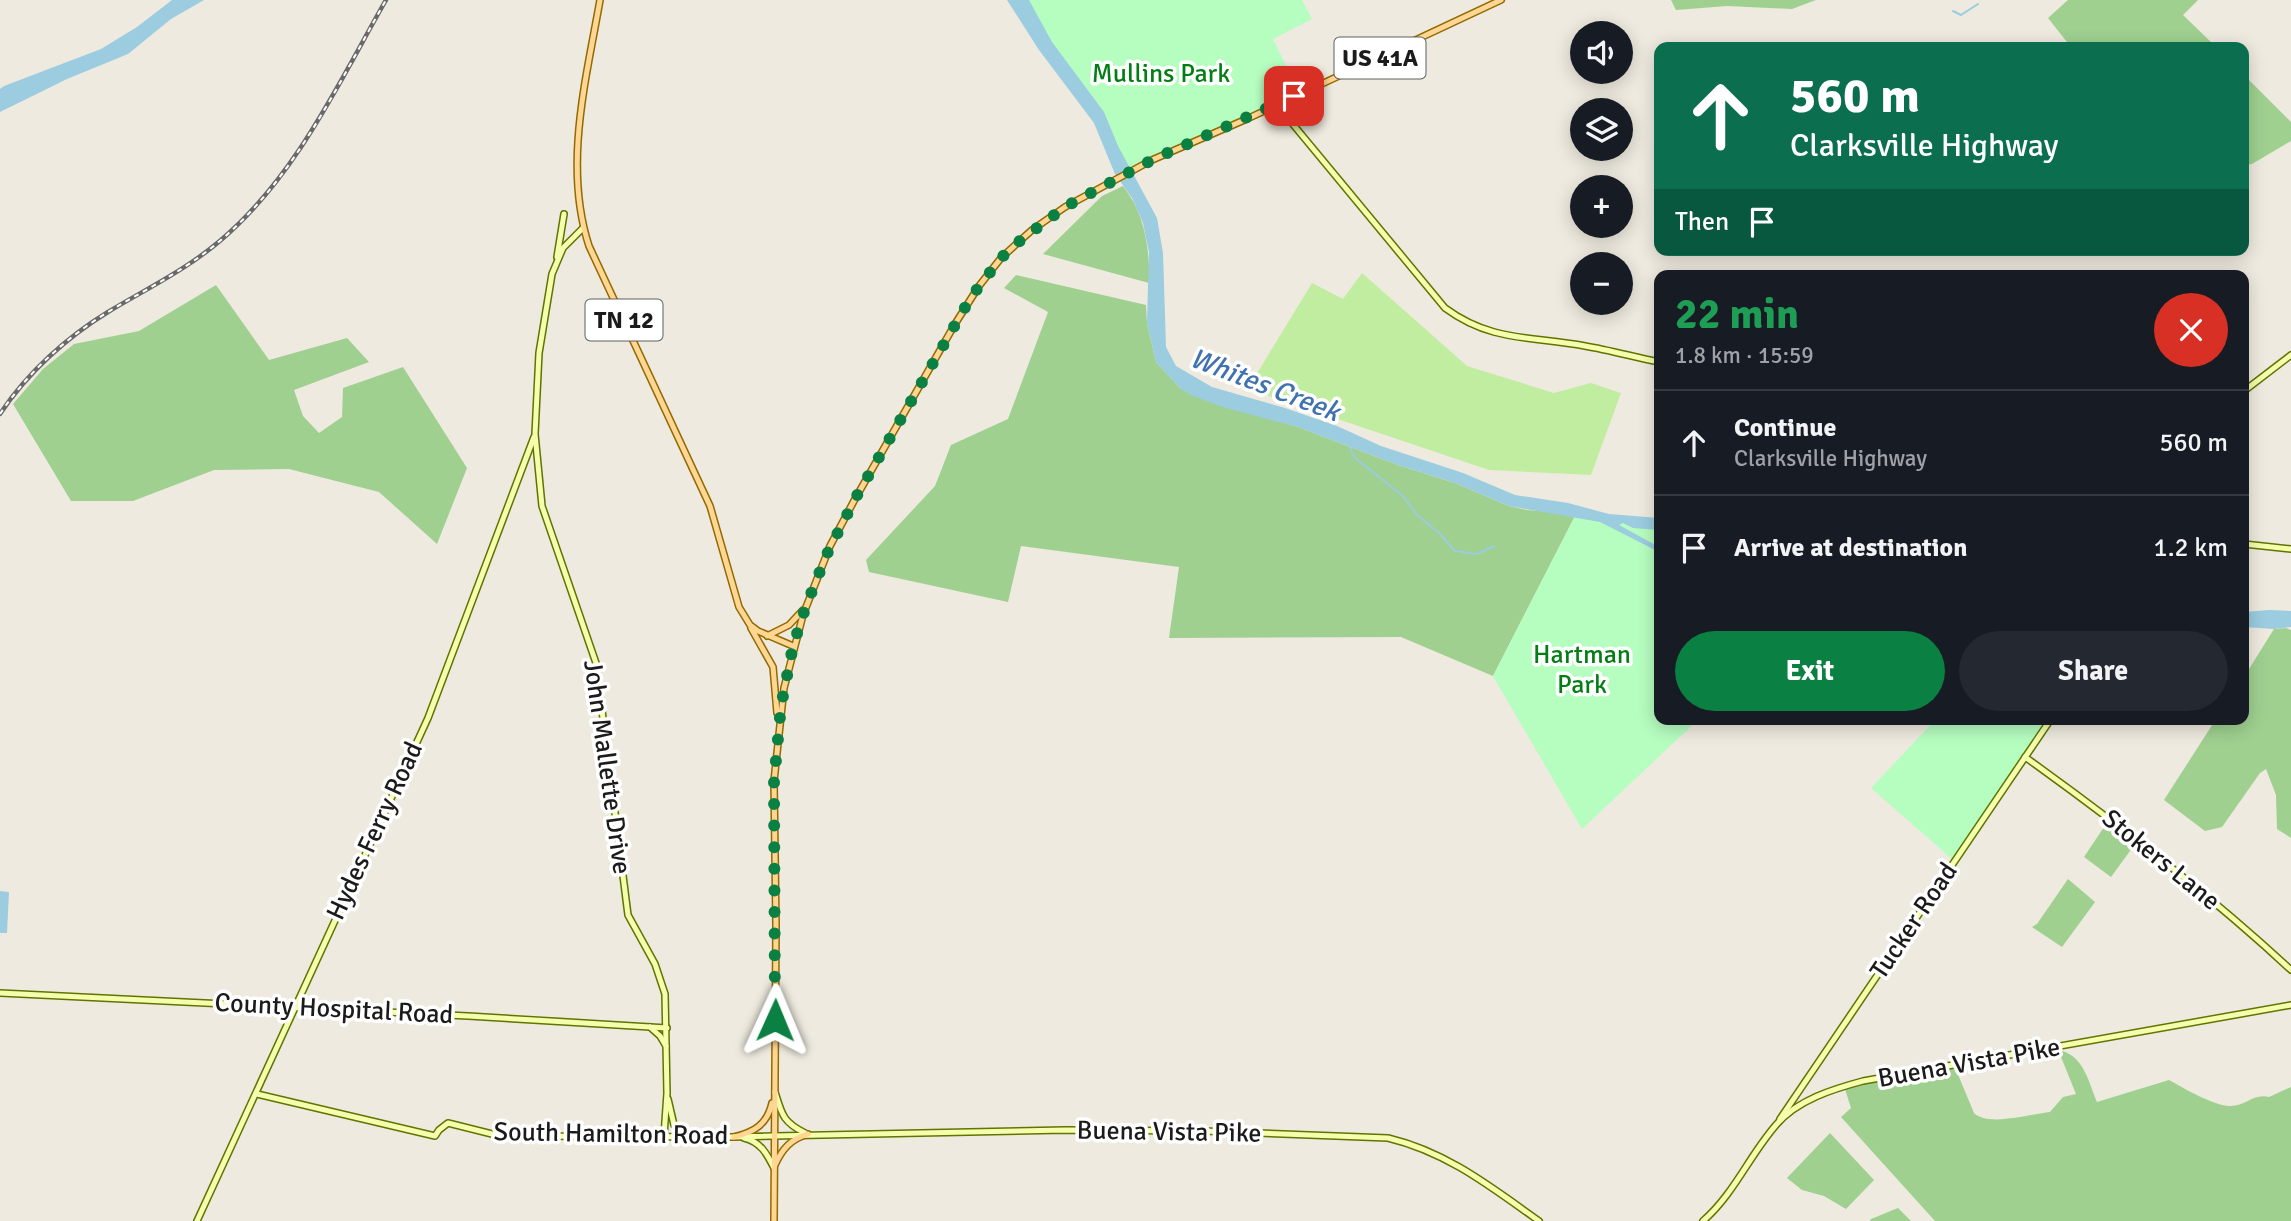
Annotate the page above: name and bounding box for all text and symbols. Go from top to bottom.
map controls [1570,21,1633,315]
button: sound [1570,21,1633,84]
road number: US 41A [1334,38,1426,78]
park label: Mullins Park [1092,58,1230,90]
pin [1264,66,1324,126]
text: 560 m [1790,66,1920,126]
icon: ahead [1675,70,1766,161]
icon: arrive [1275,77,1313,115]
button: layers [1570,98,1633,161]
text: Clarksville Highway [1790,126,2058,165]
button: + [1570,175,1633,238]
icon: arrive [1743,203,1781,241]
text: Then [1675,206,1729,238]
button: − [1570,252,1633,315]
text: 22 min [1675,289,1799,340]
button: close [2154,293,2228,367]
road number: TN 12 [586,300,662,340]
water label: Whites Creek [1185,341,1347,430]
text: 1.8 km · 15:59 [1675,341,1814,370]
text: Continue [1734,412,1836,444]
icon: ahead [1675,424,1713,462]
text: 560 m [2159,427,2228,459]
text: Clarksville Highway [1734,444,1927,473]
icon: arrive [1675,529,1713,567]
text: Arrive at destination [1734,532,1967,564]
text: 1.2 km [2154,532,2228,564]
button: Exit [1675,631,1945,711]
button: Share [1959,631,2228,711]
park label: Hartman Park [1533,639,1631,701]
street label: John Mallette Drive [576,658,638,876]
street label: Hydes Ferry Road [320,737,430,925]
street label: Stokers Lane [2095,803,2227,917]
street label: Tucker Road [1863,857,1965,985]
position arrow [738,983,812,1057]
street label: County Hospital Road [214,987,454,1031]
street label: Buena Vista Pike [1875,1031,2063,1095]
street label: Buena Vista Pike [1076,1114,1262,1150]
street label: South Hamilton Road [493,1116,729,1152]

